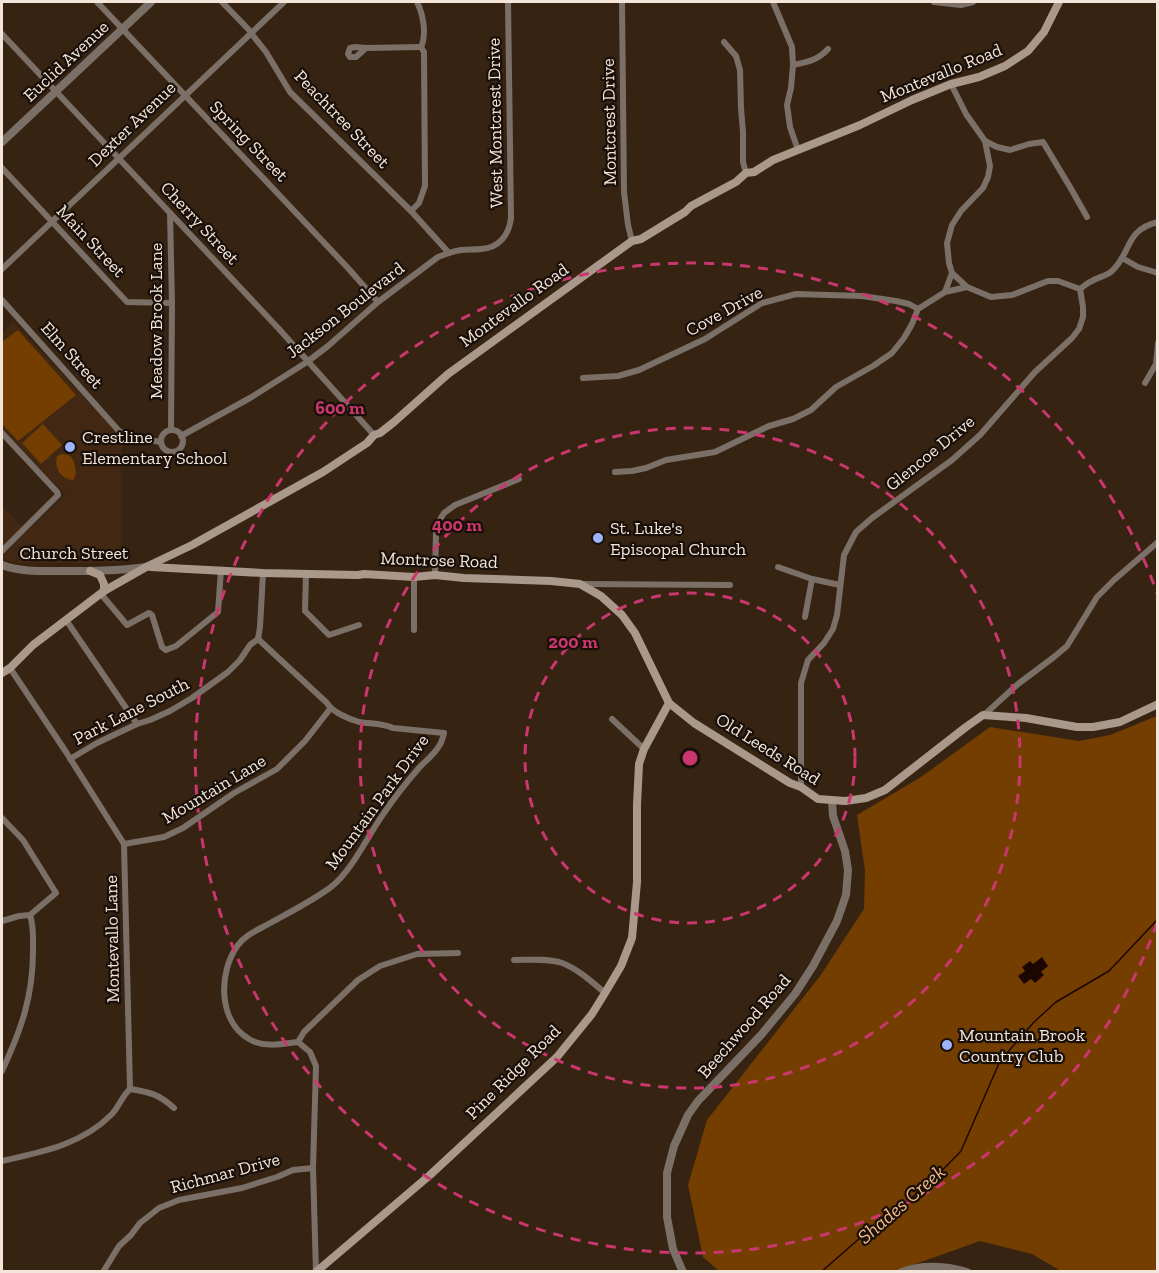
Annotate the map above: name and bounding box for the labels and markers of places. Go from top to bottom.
place label: Crestline Elementary School [82,426,227,469]
marker: Crestline Elementary School [63,440,77,454]
place label: St. Luke's Episcopal Church [610,517,746,560]
marker: St. Luke's Episcopal Church [591,531,605,545]
centre of rings [680,748,700,768]
place label: Mountain Brook Country Club [959,1024,1086,1067]
marker: Mountain Brook Country Club [940,1038,954,1052]

